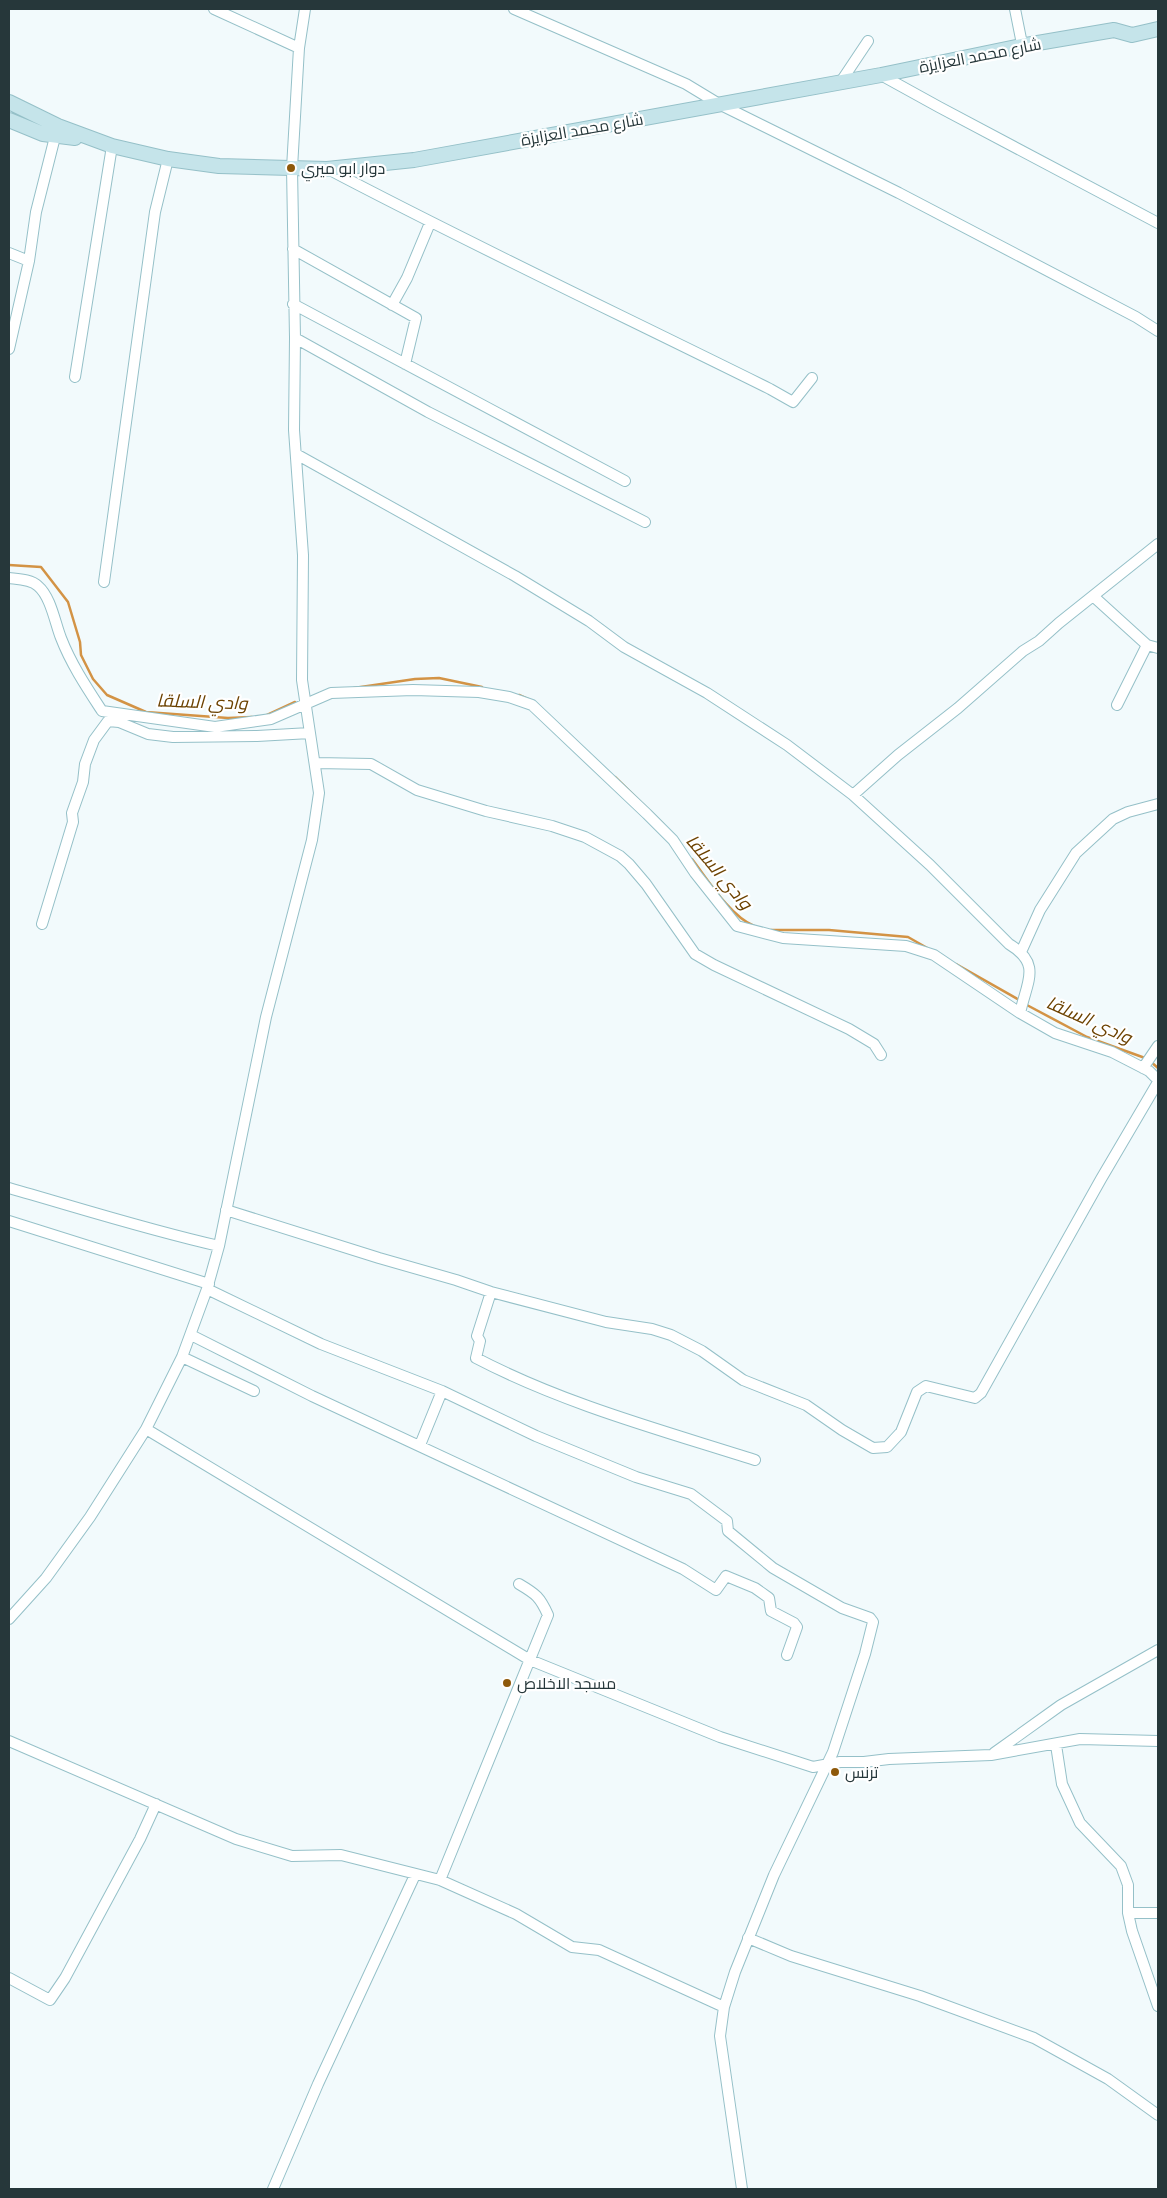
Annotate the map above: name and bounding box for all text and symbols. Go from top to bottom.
street label: شارع محمد العزايزة [917,32,1043,79]
street label: شارع محمد العزايزة [519,107,645,152]
place label: دوار ابو ميري [301,157,385,182]
marker: دوار ابو ميري [285,162,297,174]
water label: وادي السلقا [156,687,249,718]
water label: وادي السلقا [679,829,759,917]
water label: وادي السلقا [1042,990,1137,1052]
place label: مسجد الاخلاص [517,1672,616,1694]
marker: مسجد الاخلاص [501,1677,513,1689]
place label: ترنس [845,1761,879,1783]
marker: ترنس [829,1766,841,1778]

